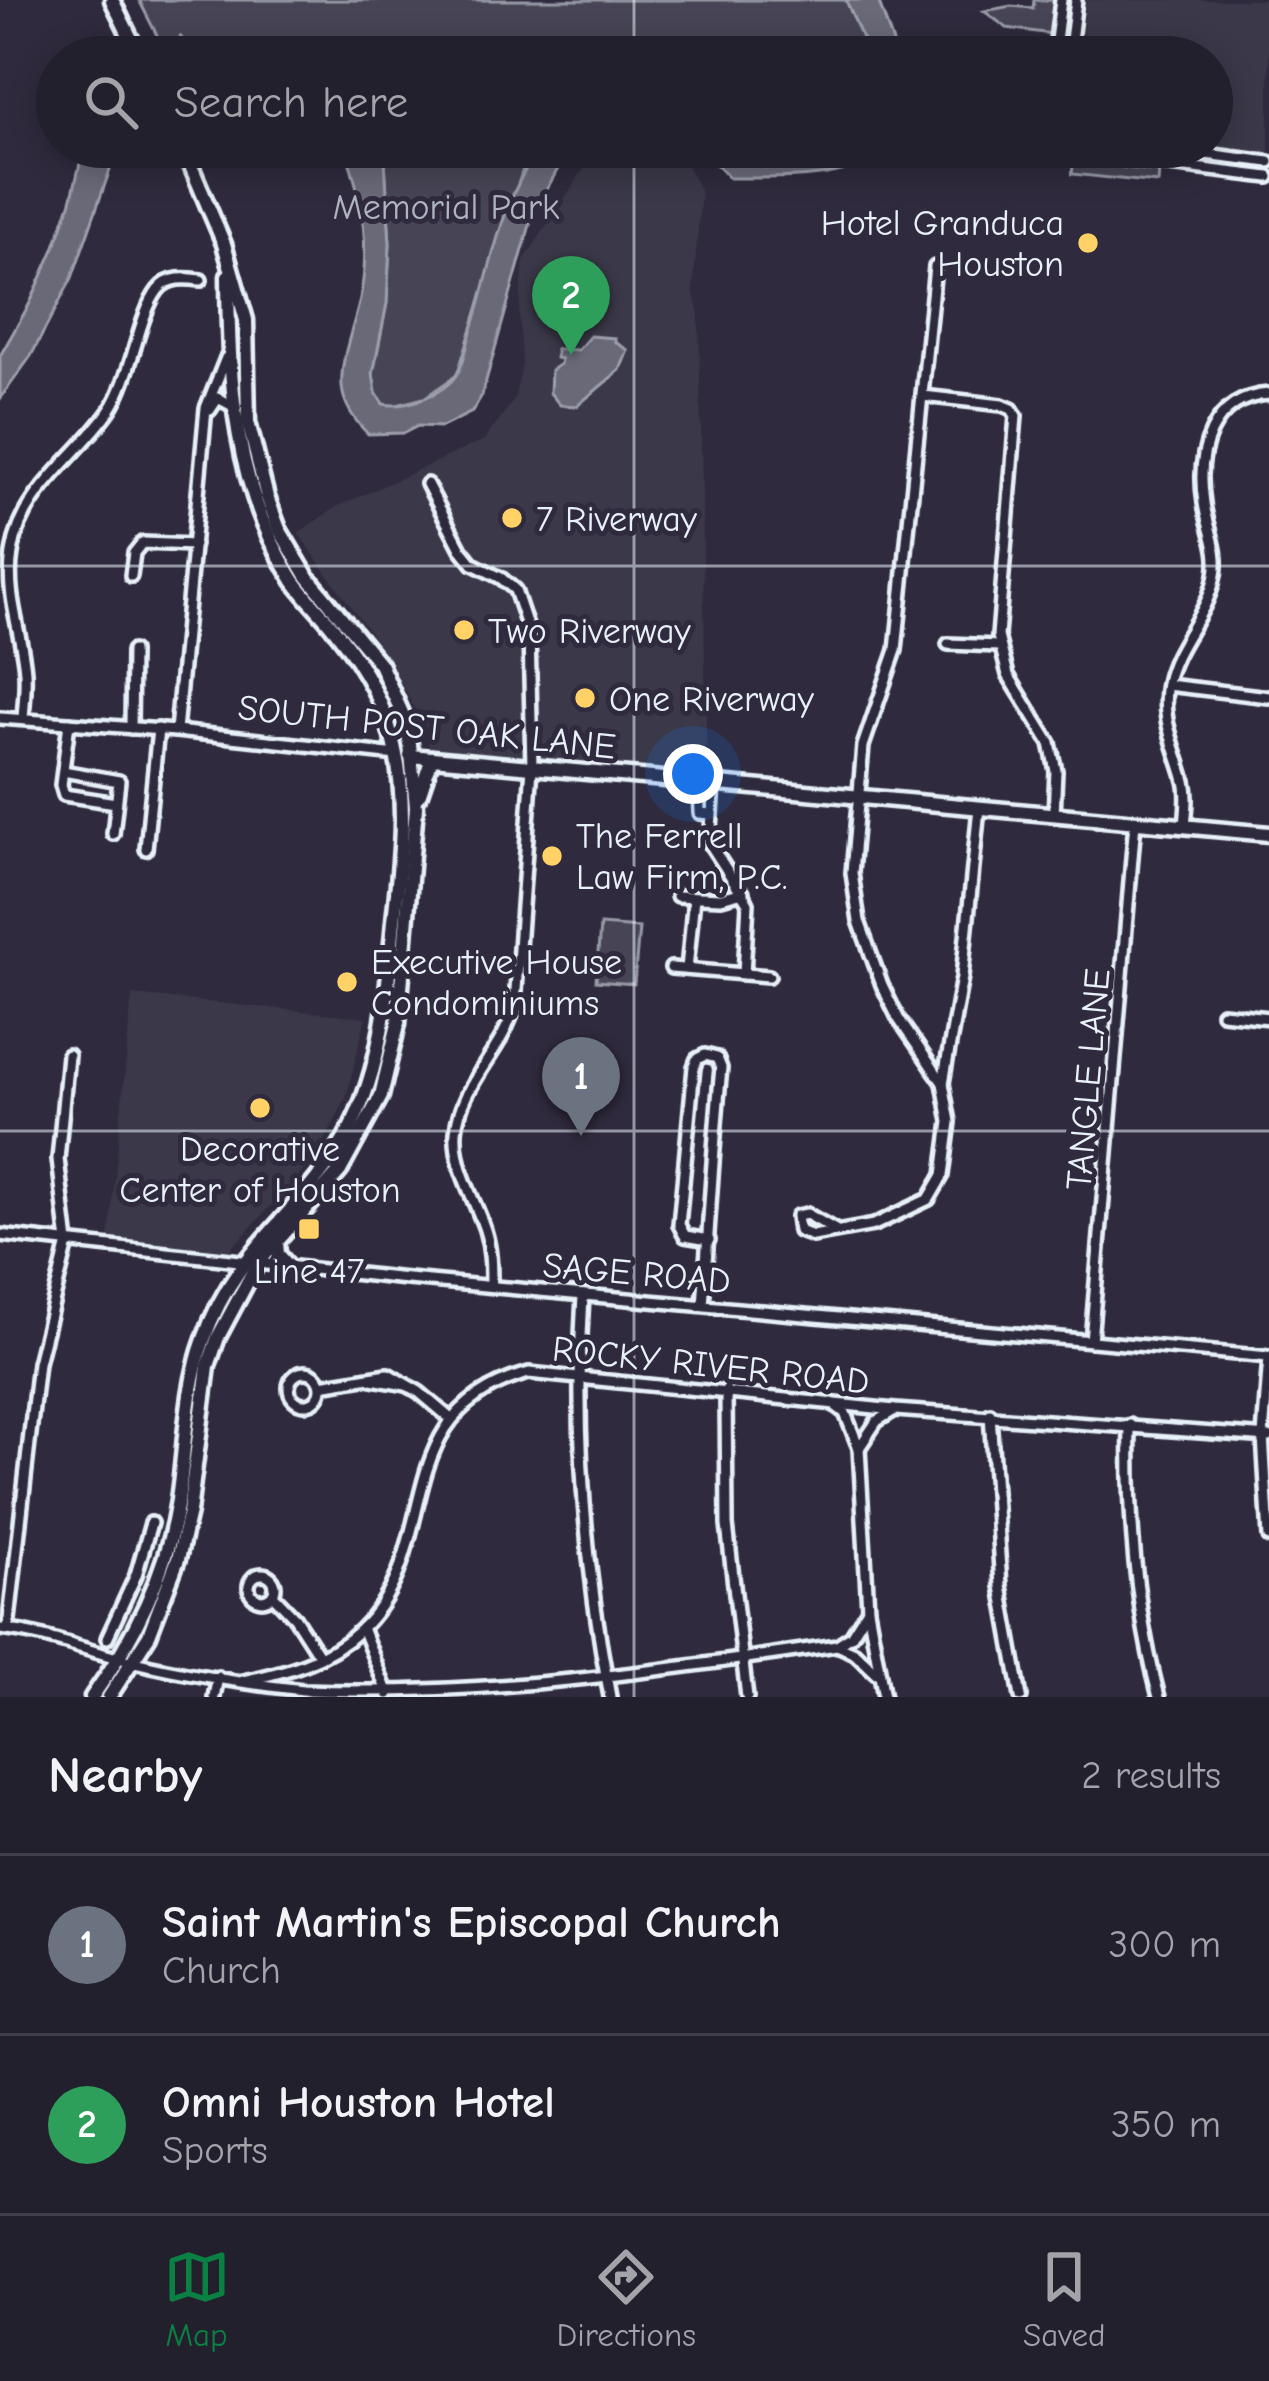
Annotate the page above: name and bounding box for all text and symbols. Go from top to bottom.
search box [36,36,1233,168]
icon: search [78,69,144,135]
text: Search here [174,76,408,128]
park label: Memorial Park [333,187,560,228]
place label: Hotel Granduca Houston [821,203,1064,285]
marker: Hotel Granduca Houston [1075,230,1101,256]
pin: 2 [532,256,610,355]
place label: 7 Riverway [536,499,698,540]
marker: 7 Riverway [499,505,525,531]
place label: Two Riverway [488,611,691,652]
marker: Two Riverway [451,617,477,643]
place label: One Riverway [609,679,815,720]
marker: One Riverway [572,685,598,711]
street label: SOUTH POST OAK LANE [236,687,618,768]
your location [663,744,723,804]
place label: The Ferrell Law Firm, P.C. [576,816,787,898]
marker: The Ferrell Law Firm, P.C. [539,843,565,869]
place label: Executive House Condominiums [371,942,622,1024]
street label: TANGLE LANE [1058,967,1119,1192]
marker: Executive House Condominiums [334,969,360,995]
pin: 1 [542,1037,620,1136]
marker: Decorative Center of Houston [247,1095,273,1121]
place label: Decorative Center of Houston [119,1129,401,1211]
marker: Line 47 [296,1216,322,1242]
street label: SAGE ROAD [541,1245,732,1302]
place label: Line 47 [254,1251,364,1292]
street label: ROCKY RIVER ROAD [550,1328,871,1403]
text: Nearby [48,1746,202,1805]
text: 2 results [1081,1753,1221,1798]
text: Saint Martin's Episcopal Church [162,1896,781,1948]
text: 1 [79,1922,95,1967]
text: 300 m [1108,1922,1221,1967]
text: Church [162,1948,281,1993]
text: Omni Houston Hotel [162,2076,555,2128]
text: 2 [77,2102,97,2147]
text: 350 m [1111,2102,1221,2147]
text: Sports [162,2128,268,2173]
tab: Map [164,2244,230,2354]
tab: Directions [557,2244,696,2354]
tab: Saved [1023,2244,1105,2354]

